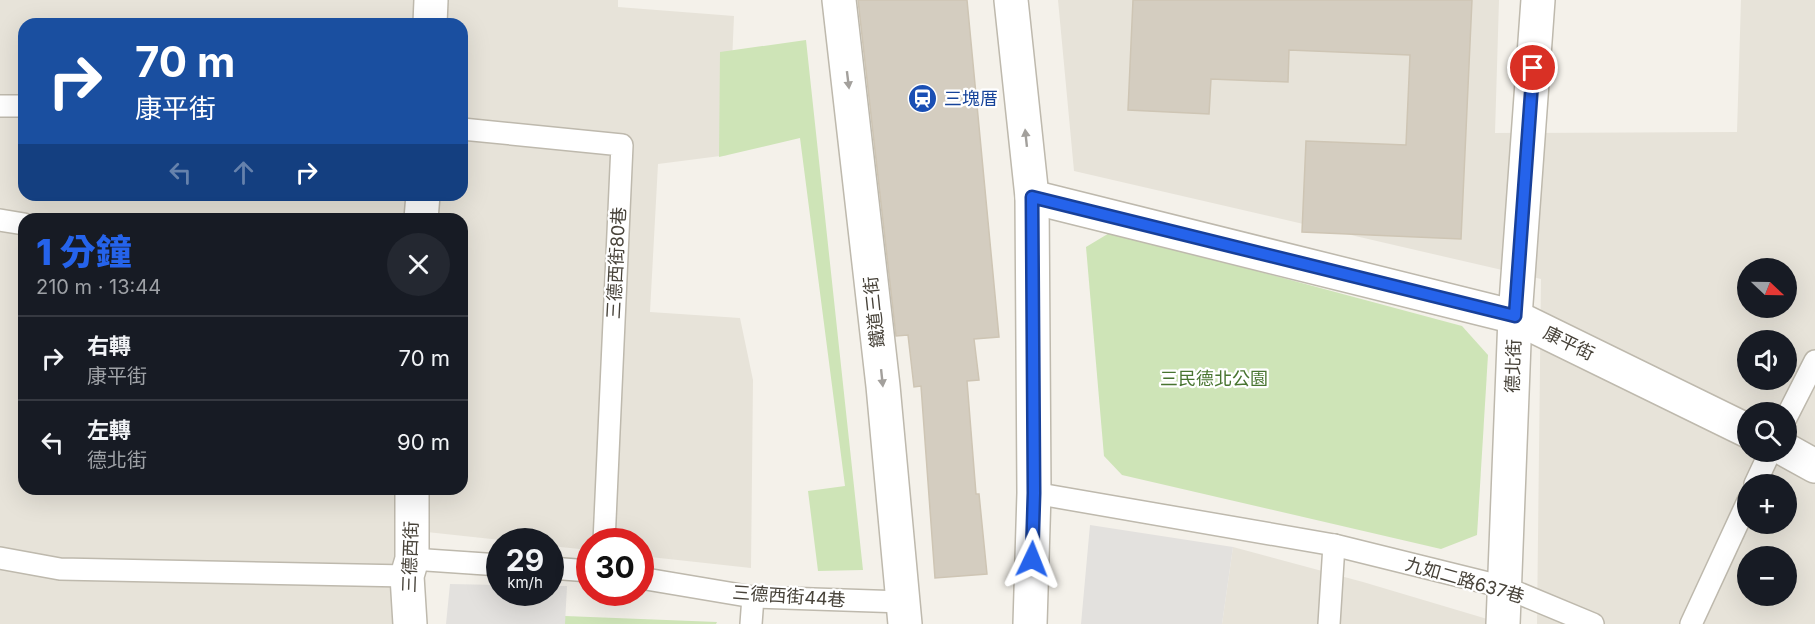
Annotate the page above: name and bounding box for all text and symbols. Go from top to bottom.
text: 70 m [135,36,235,87]
icon: right [36,42,114,120]
pin [1507,42,1558,93]
icon: arrive [1516,51,1549,84]
one-way arrow [843,71,853,90]
station icon: 三塊厝 [907,82,939,114]
place label: 三塊厝 [944,88,998,109]
text: 康平街 [135,92,216,125]
one-way arrow [1021,129,1031,148]
icon: left [164,156,197,189]
icon: ahead [227,156,260,189]
icon: right [290,156,323,189]
street label: 三德西街80巷 [603,206,629,320]
text: 1 分鐘 [36,230,132,274]
button: close [387,233,450,296]
north arrow [1737,258,1797,318]
map controls [1737,258,1797,606]
text: 210 m · 13:44 [36,275,161,299]
street label: 鐵道三街 [860,275,888,349]
street label: 康平街 [1540,322,1598,364]
button: sound [1737,330,1797,390]
text: 右轉 [87,333,131,359]
street label: 德北街 [1502,339,1524,393]
icon: right [36,342,69,375]
text: 70 m [399,345,450,371]
text: 康平街 [87,364,147,388]
park label: 三民德北公園 [1160,368,1268,389]
one-way arrow [877,369,887,388]
button: search [1737,402,1797,462]
text: 左轉 [87,417,131,443]
icon: left [36,426,69,459]
text: 90 m [397,429,450,455]
text: 德北街 [87,448,147,472]
button: + [1737,474,1797,534]
street label: 三德西街 [398,521,422,593]
position arrow [1000,527,1064,591]
speed limit sign: 30 [576,528,654,606]
text: 29 [506,542,544,578]
button: − [1737,546,1797,606]
street label: 九如二路637巷 [1403,553,1527,607]
text: km/h [507,573,543,592]
street label: 三德西街44巷 [732,582,846,610]

